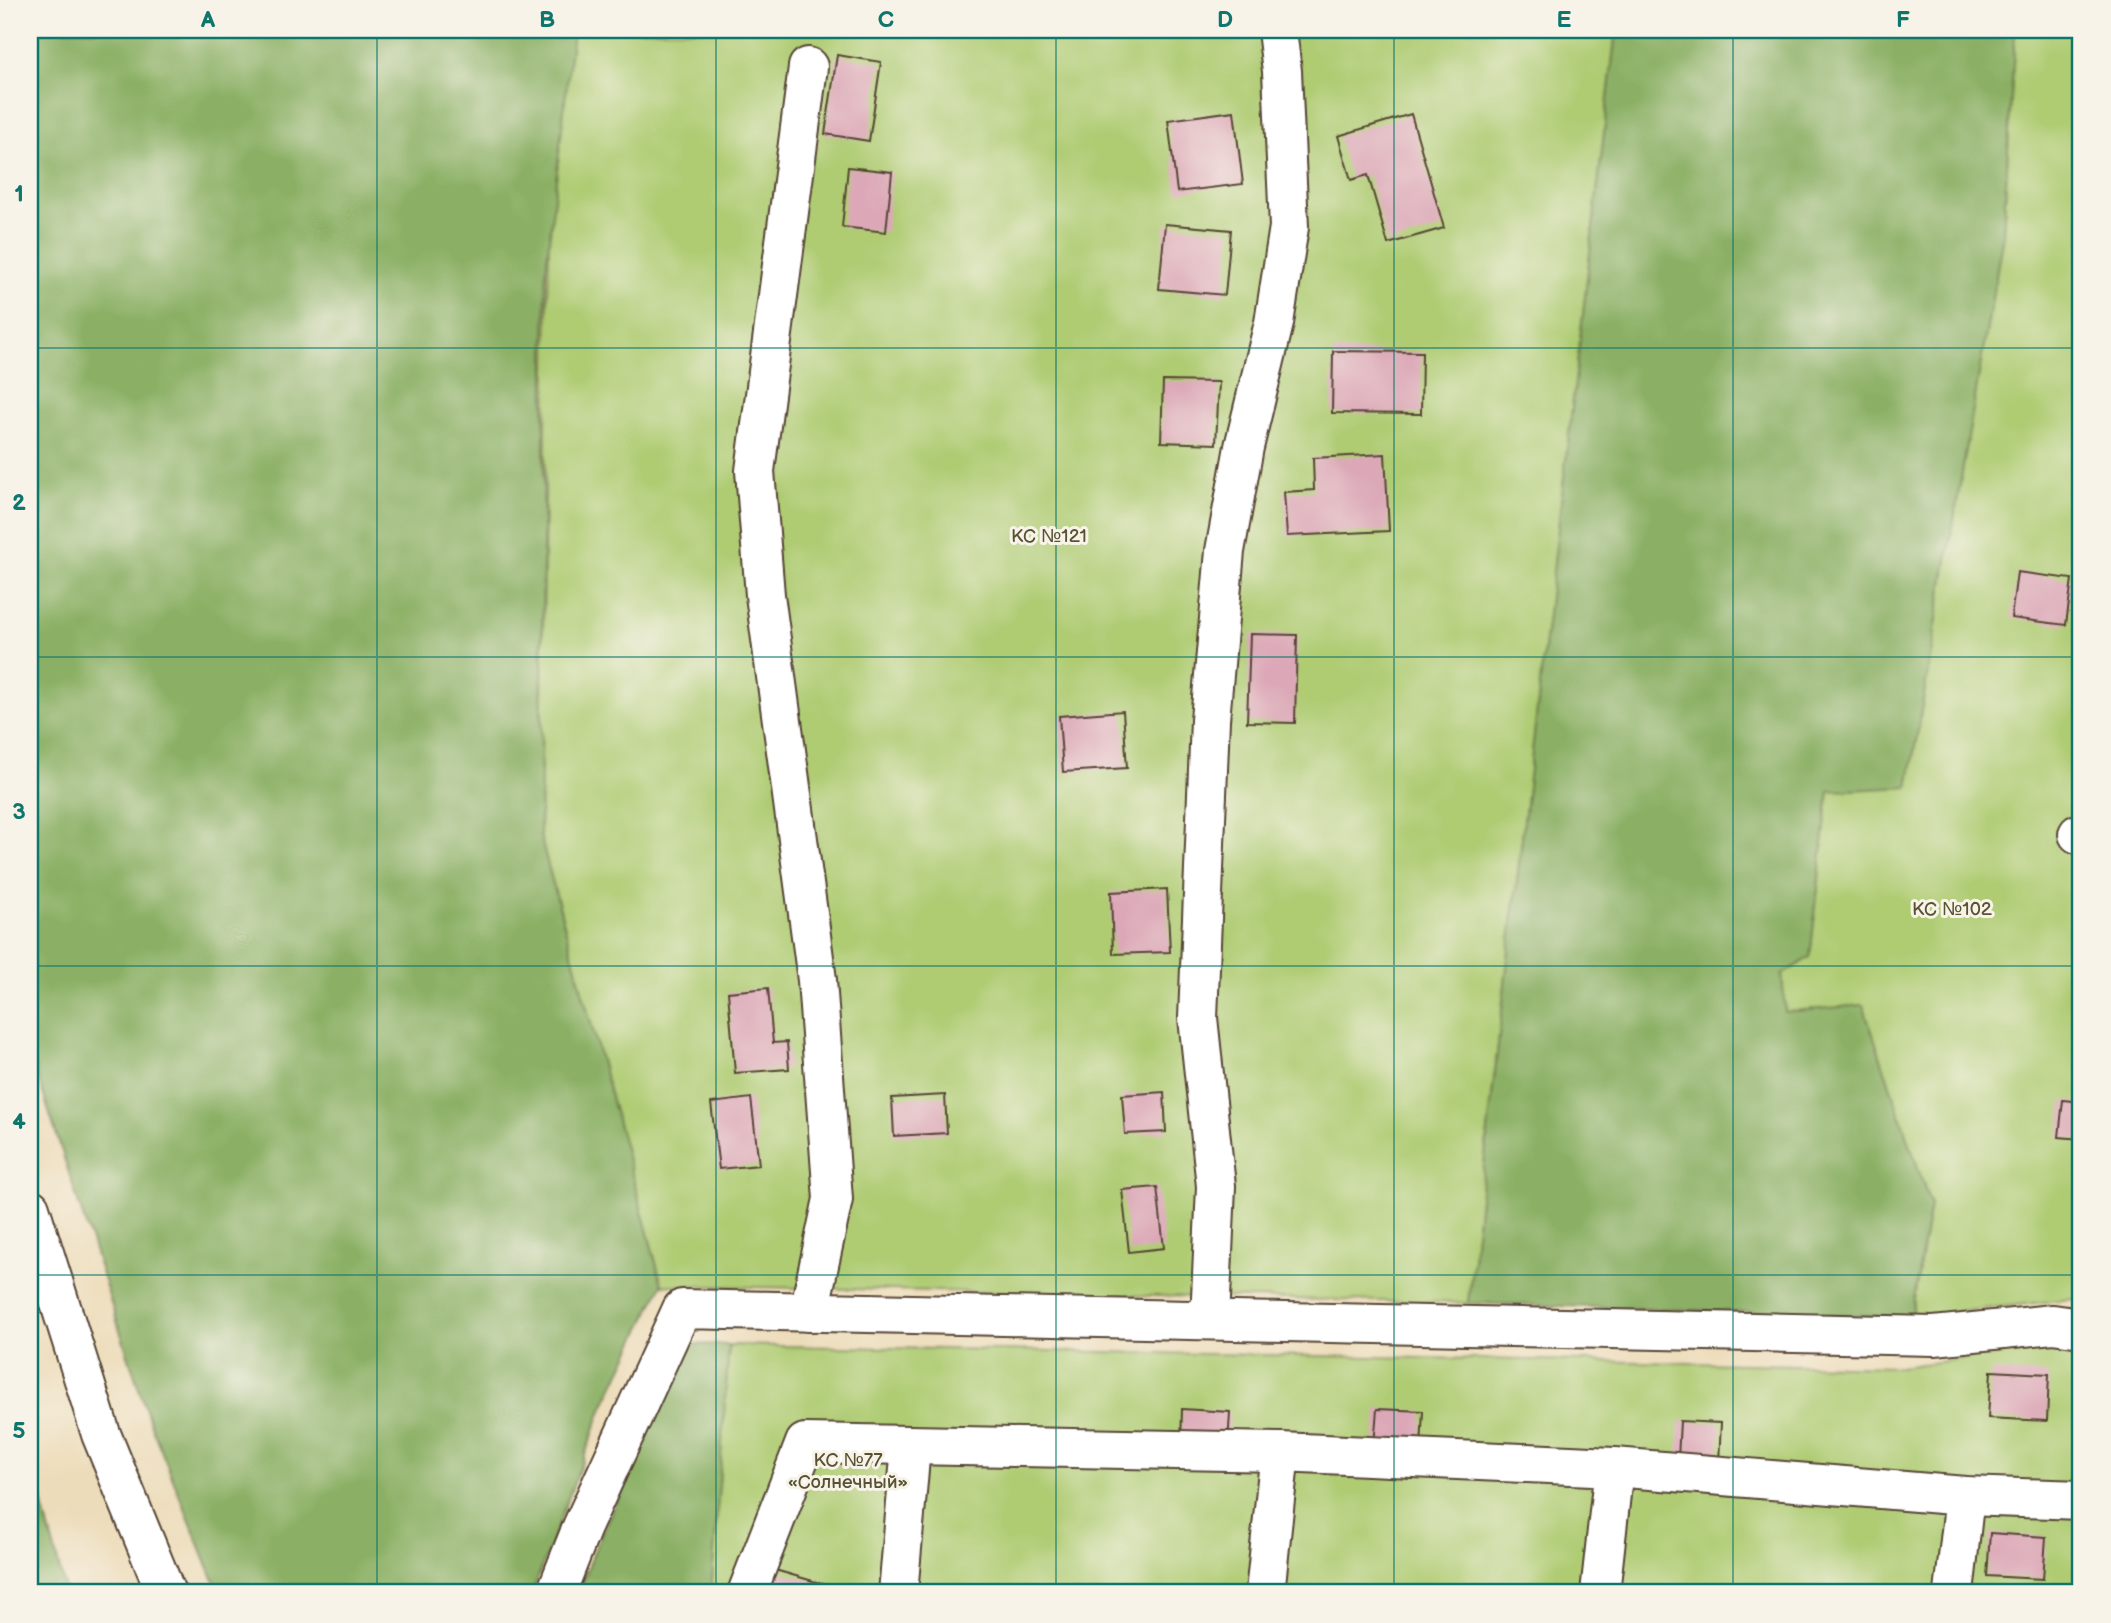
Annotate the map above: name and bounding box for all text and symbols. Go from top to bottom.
text: A [200,6,216,34]
text: B [539,6,555,34]
text: C [878,6,894,34]
text: D [1217,6,1233,34]
text: E [1557,6,1572,34]
text: F [1896,6,1910,34]
text: 1 [14,180,24,208]
text: 2 [12,489,26,517]
park label: КС №121 [1011,525,1087,548]
text: 3 [12,798,26,826]
park label: КС №102 [1912,898,1993,921]
text: 4 [12,1108,26,1136]
text: 5 [12,1417,26,1445]
park label: КС №77 «Солнечный» [788,1449,908,1494]

